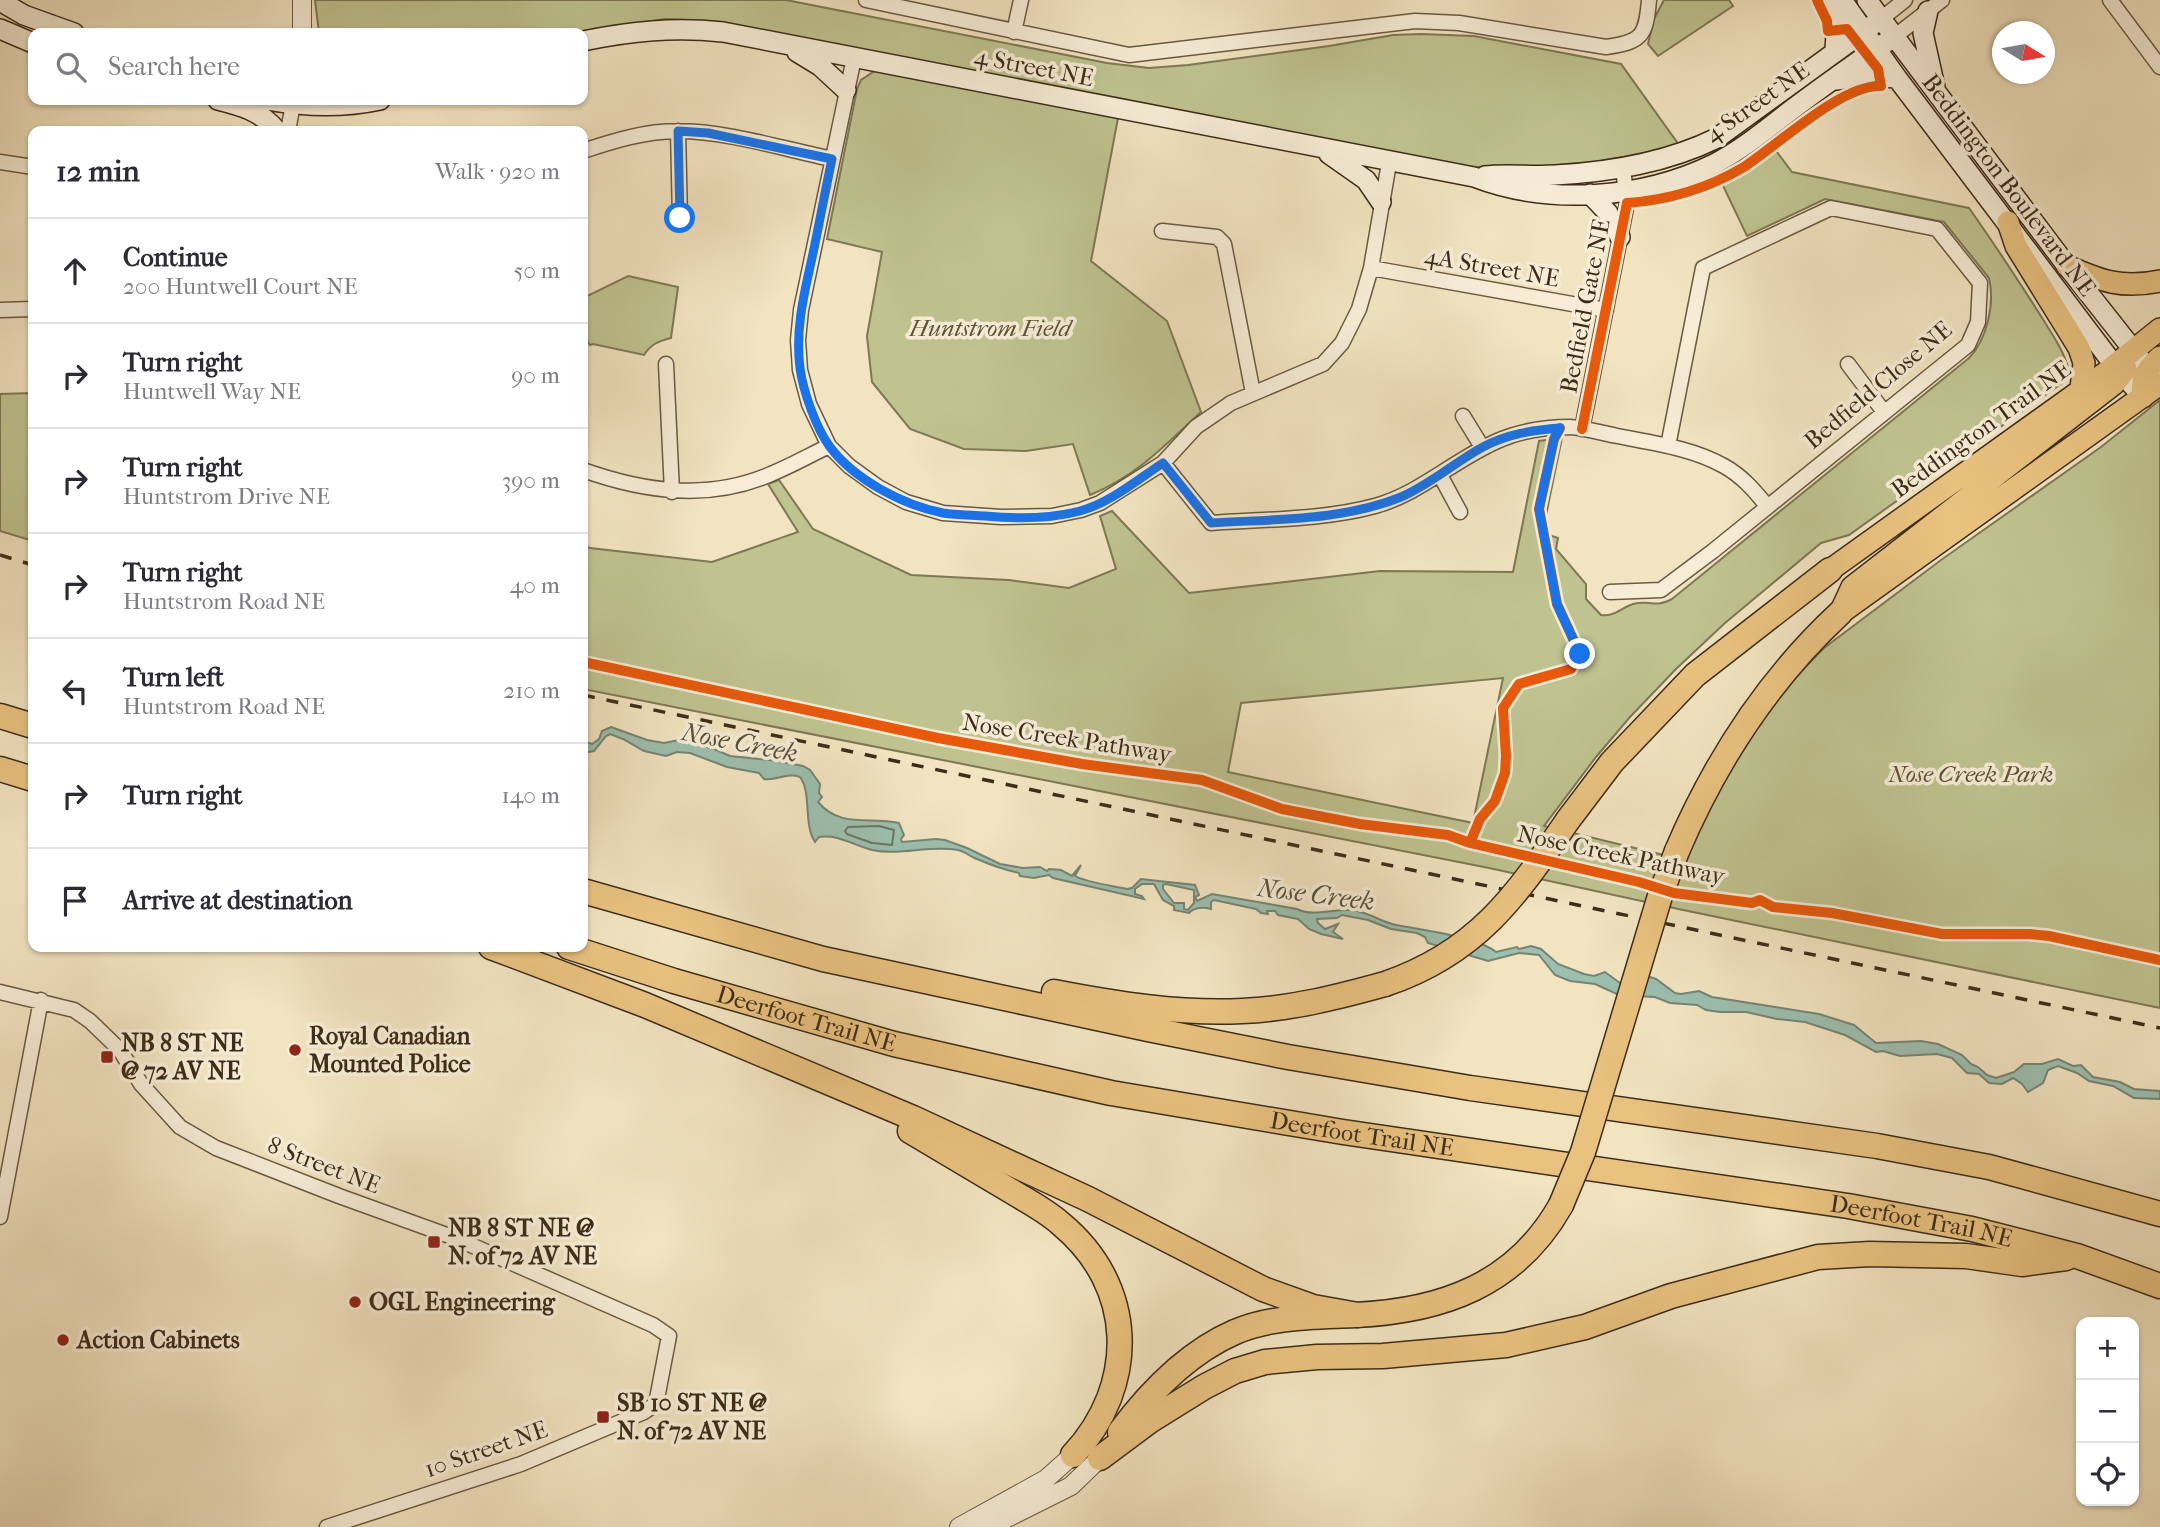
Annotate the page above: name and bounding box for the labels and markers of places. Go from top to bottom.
place label: Royal Canadian Mounted Police [309,1022,471,1078]
place label: NB 8 ST NE @ 72 AV NE [121,1029,244,1085]
marker: Royal Canadian Mounted Police [287,1042,303,1058]
marker: NB 8 ST NE @ 72 AV NE [99,1049,115,1065]
place label: NB 8 ST NE @ N. of 72 AV NE [448,1214,597,1270]
marker: NB 8 ST NE @ N. of 72 AV NE [426,1234,442,1250]
place label: OGL Engineering [369,1288,556,1316]
marker: OGL Engineering [347,1294,363,1310]
place label: Action Cabinets [75,1326,240,1354]
marker: Action Cabinets [55,1332,71,1348]
place label: SB 10 ST NE @ N. of 72 AV NE [617,1389,767,1445]
marker: SB 10 ST NE @ N. of 72 AV NE [595,1409,611,1425]

